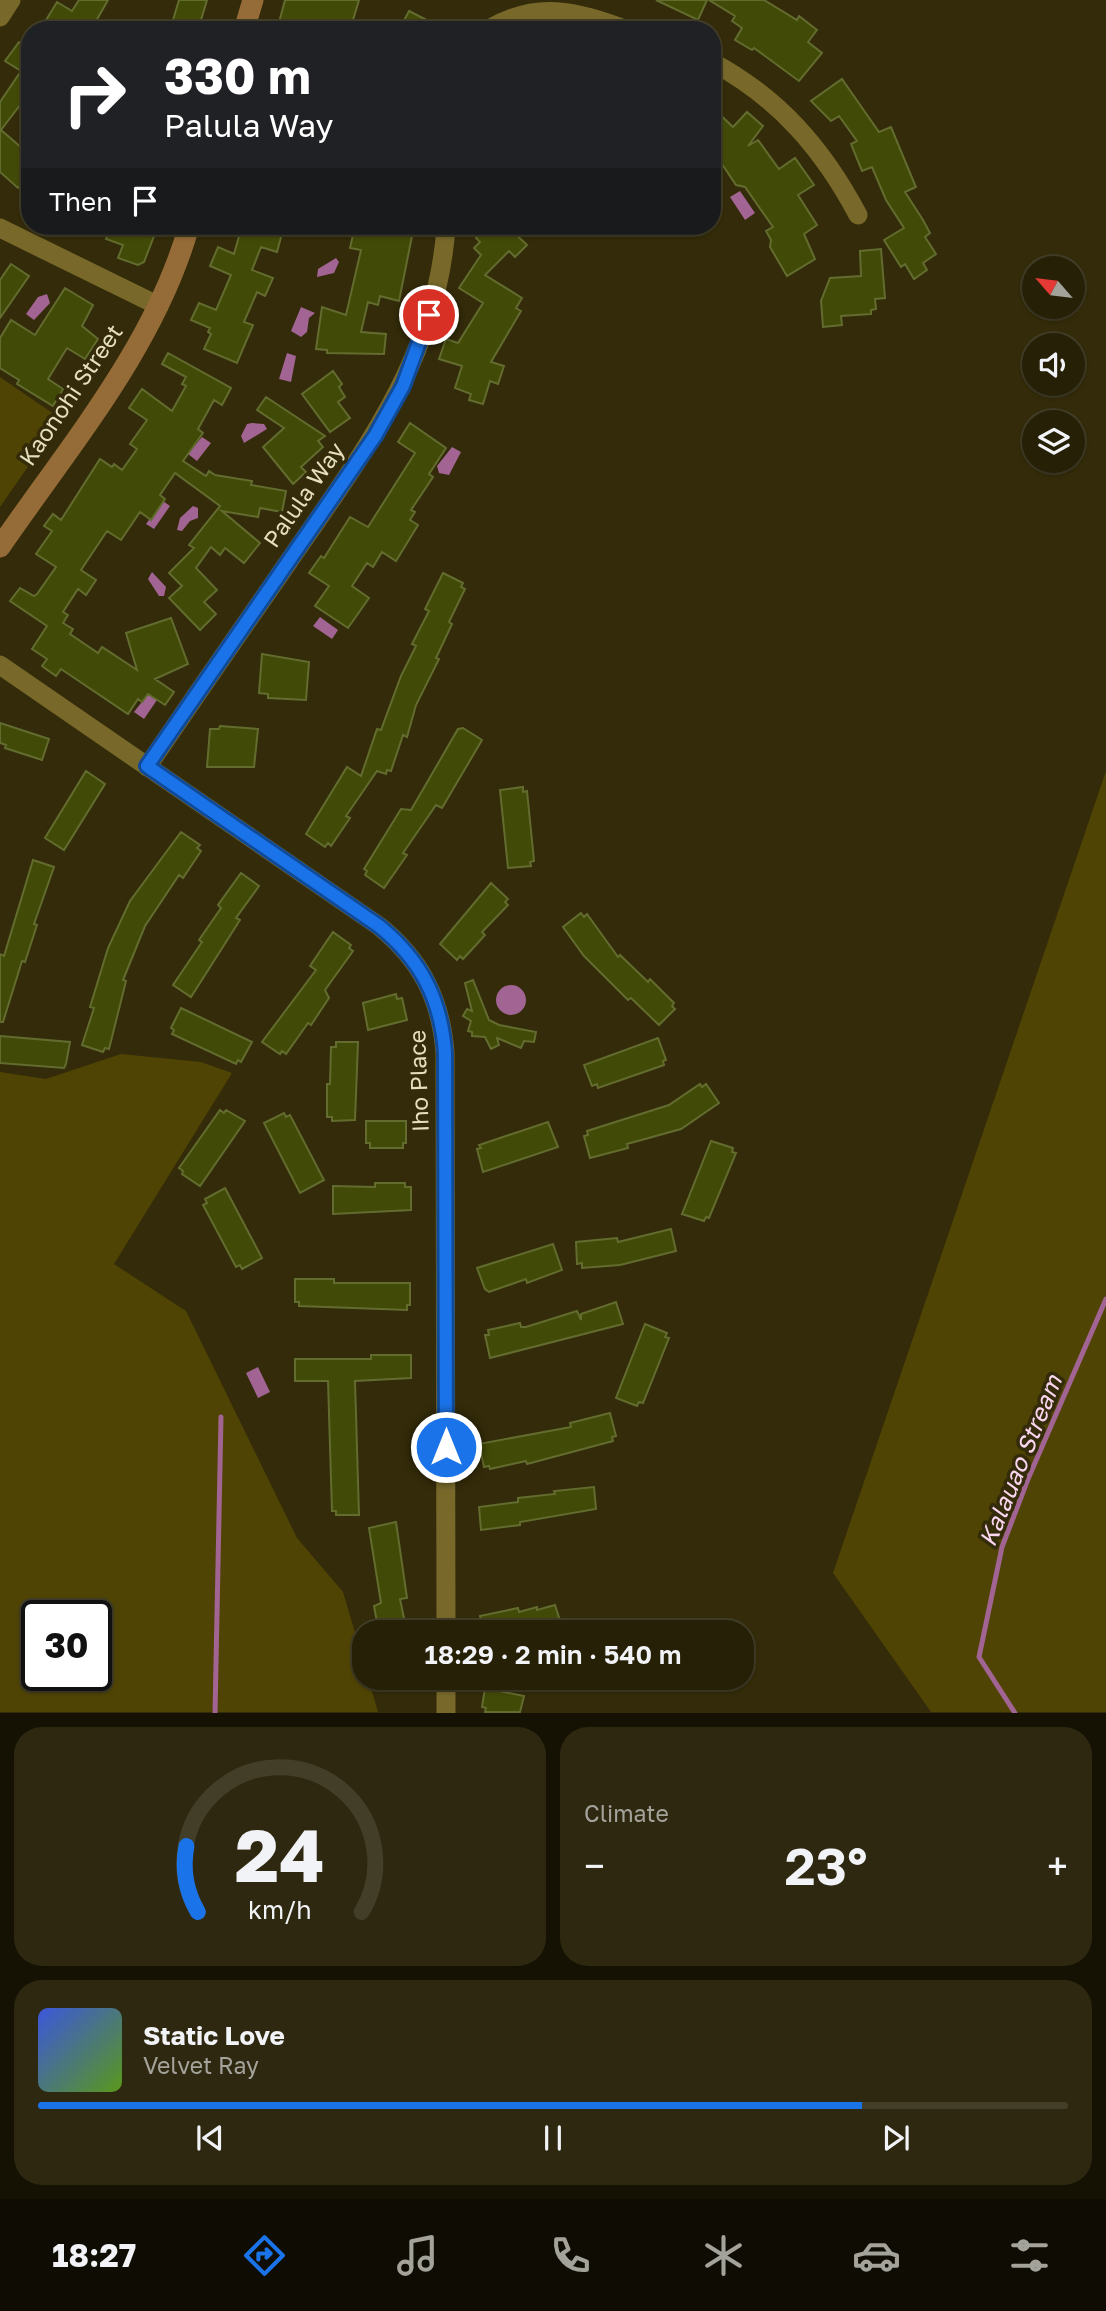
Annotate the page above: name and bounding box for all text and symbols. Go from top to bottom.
text: 330 m [164,46,311,105]
icon: right [49,49,140,140]
text: Palula Way [164,106,333,144]
icon: arrive [126,182,164,220]
text: Then [49,186,112,217]
north arrow [1022,256,1085,318]
map controls [1022,256,1085,473]
pin [399,285,459,345]
icon: arrive [410,296,448,334]
street label: Kaonohi Street [13,318,128,470]
button: sound [1022,333,1085,396]
button: layers [1022,410,1085,473]
street label: Palula Way [257,436,350,552]
street label: Iho Place [402,1029,434,1133]
water label: Kalauao Stream [972,1369,1068,1550]
position arrow [409,1410,483,1484]
speed limit sign: 30 [21,1600,112,1691]
text: 18:29 · 2 min · 540 m [425,1639,681,1670]
text: Climate [584,1799,669,1827]
text: 24 [235,1812,325,1899]
text: 23° [785,1834,867,1896]
text: − [584,1843,605,1888]
text: + [1047,1843,1068,1888]
text: km/h [248,1894,312,1925]
text: Static Love [143,2020,285,2051]
text: Velvet Ray [143,2051,259,2079]
icon: previous [191,2119,229,2157]
icon: pause [534,2119,572,2157]
icon: next [877,2119,915,2157]
icon: directions [240,2231,289,2280]
icon: music [393,2231,442,2280]
icon: phone [546,2231,595,2280]
icon: climate [699,2231,748,2280]
icon: car [852,2231,901,2280]
icon: filters [1005,2231,1054,2280]
text: 18:27 [52,2236,136,2274]

